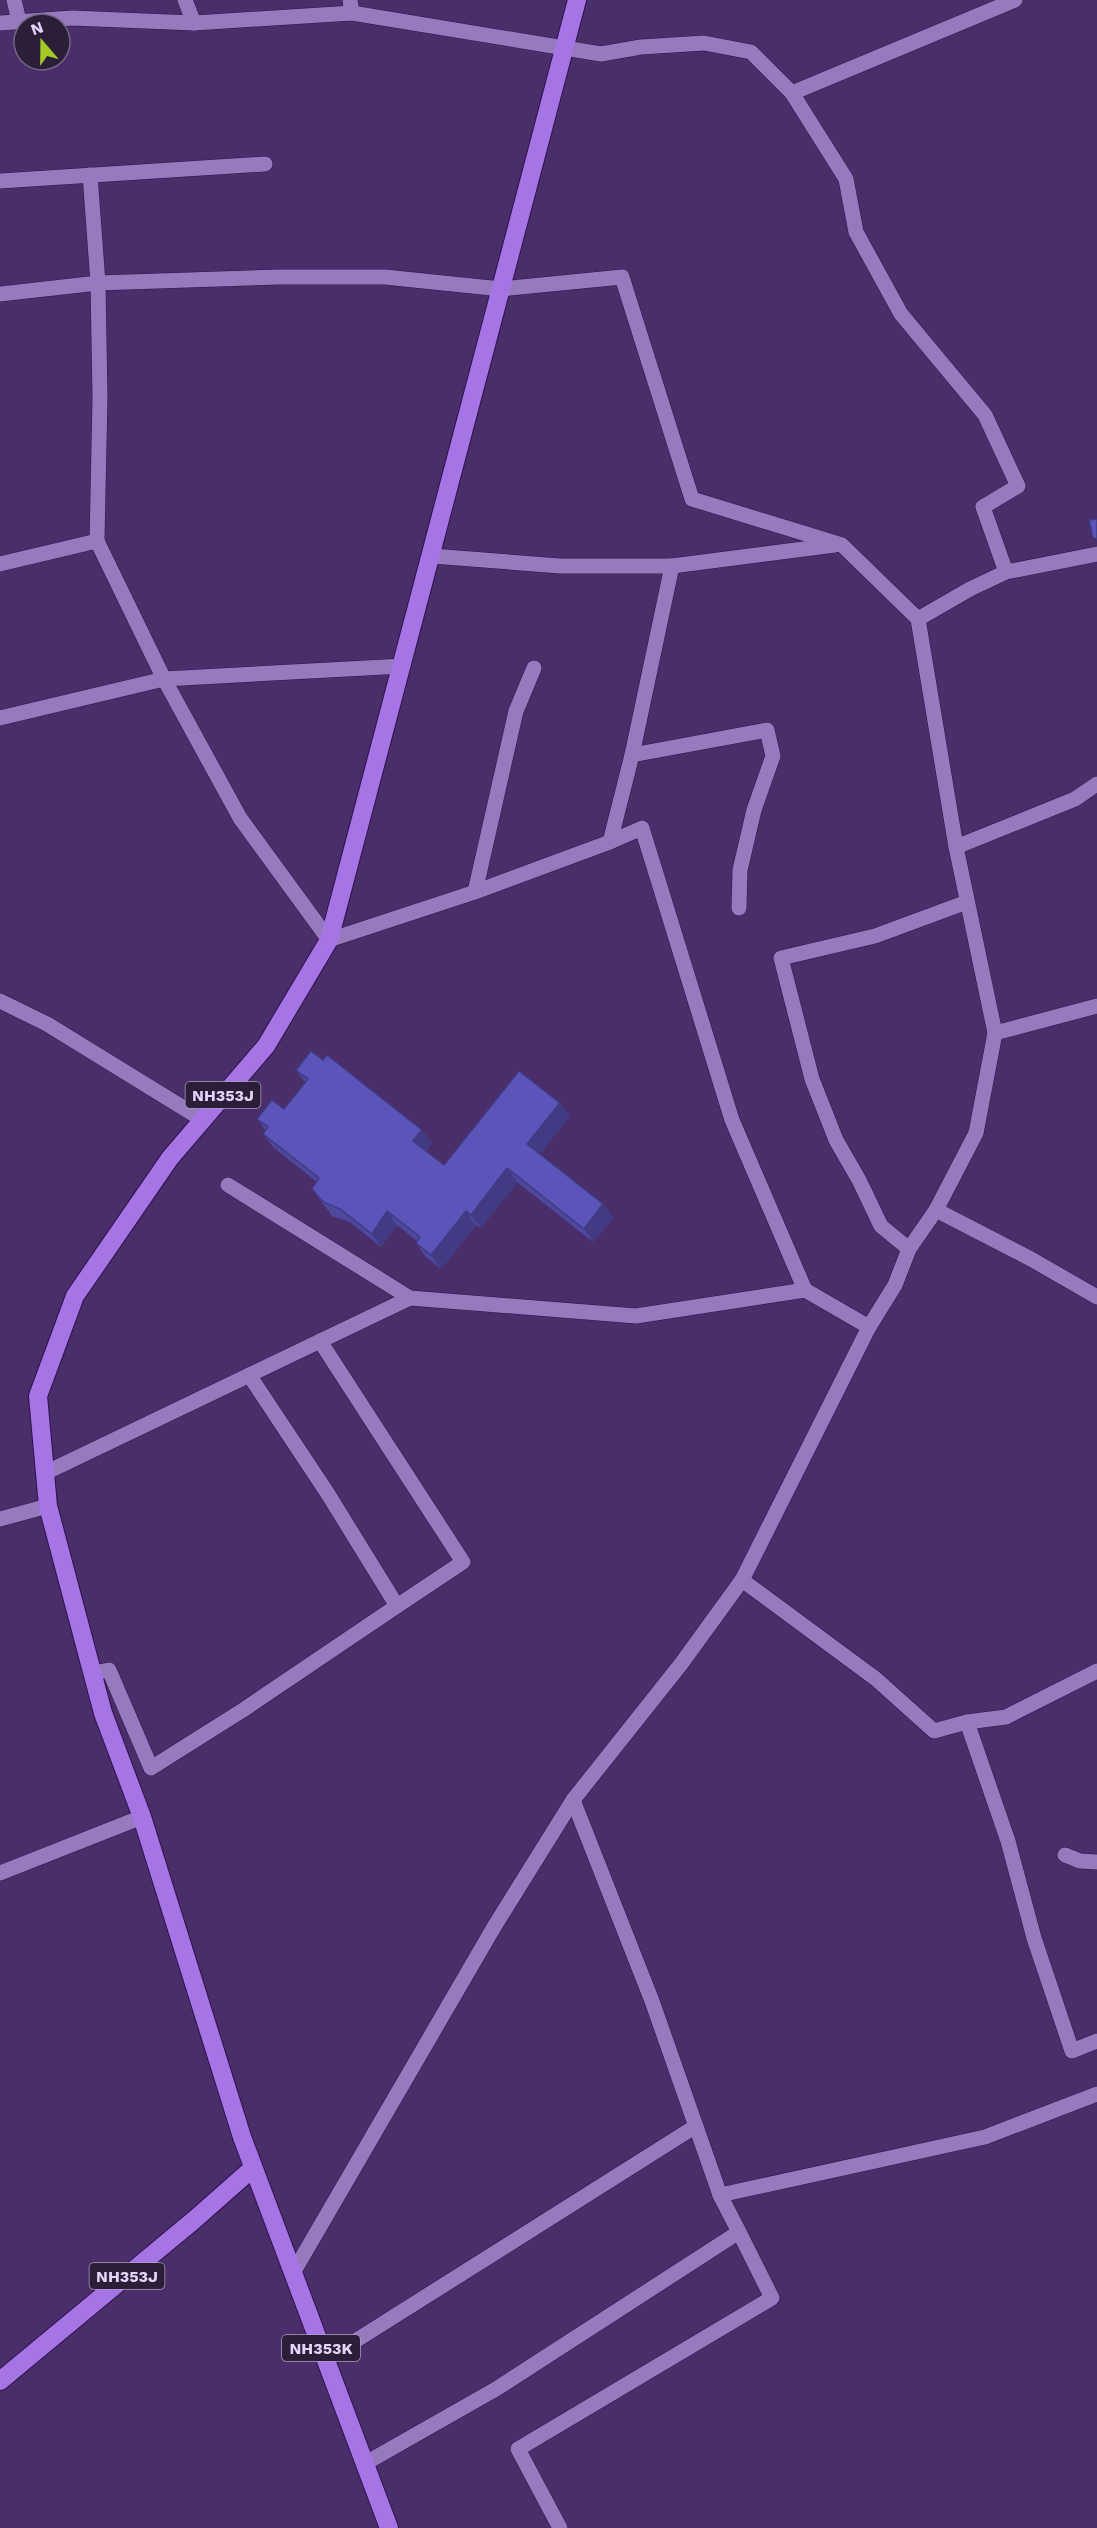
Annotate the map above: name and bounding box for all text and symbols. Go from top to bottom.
north arrow [12,12,72,72]
text: N [28,17,46,39]
road number: NH353J [186,1082,260,1108]
road number: NH353J [90,2263,164,2289]
road number: NH353K [282,2335,360,2361]

